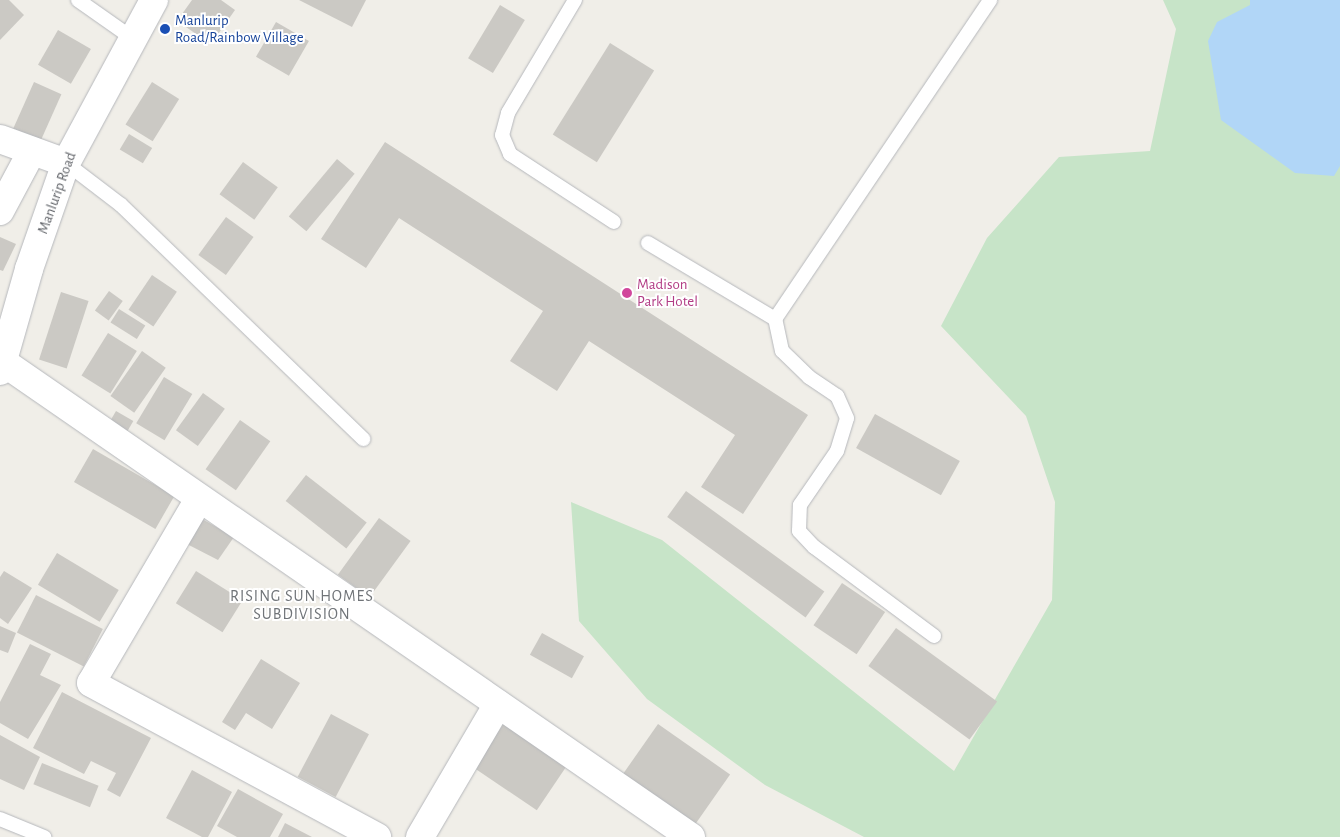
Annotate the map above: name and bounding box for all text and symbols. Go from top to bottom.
place label: Manlurip Road/Rainbow Village [175,11,304,46]
marker: Manlurip Road/Rainbow Village [159,23,171,35]
street label: Manlurip Road [34,150,80,236]
place label: Madison Park Hotel [637,275,698,310]
marker: Madison Park Hotel [621,287,633,299]
district label: RISING SUN HOMES SUBDIVISION [228,586,376,624]

